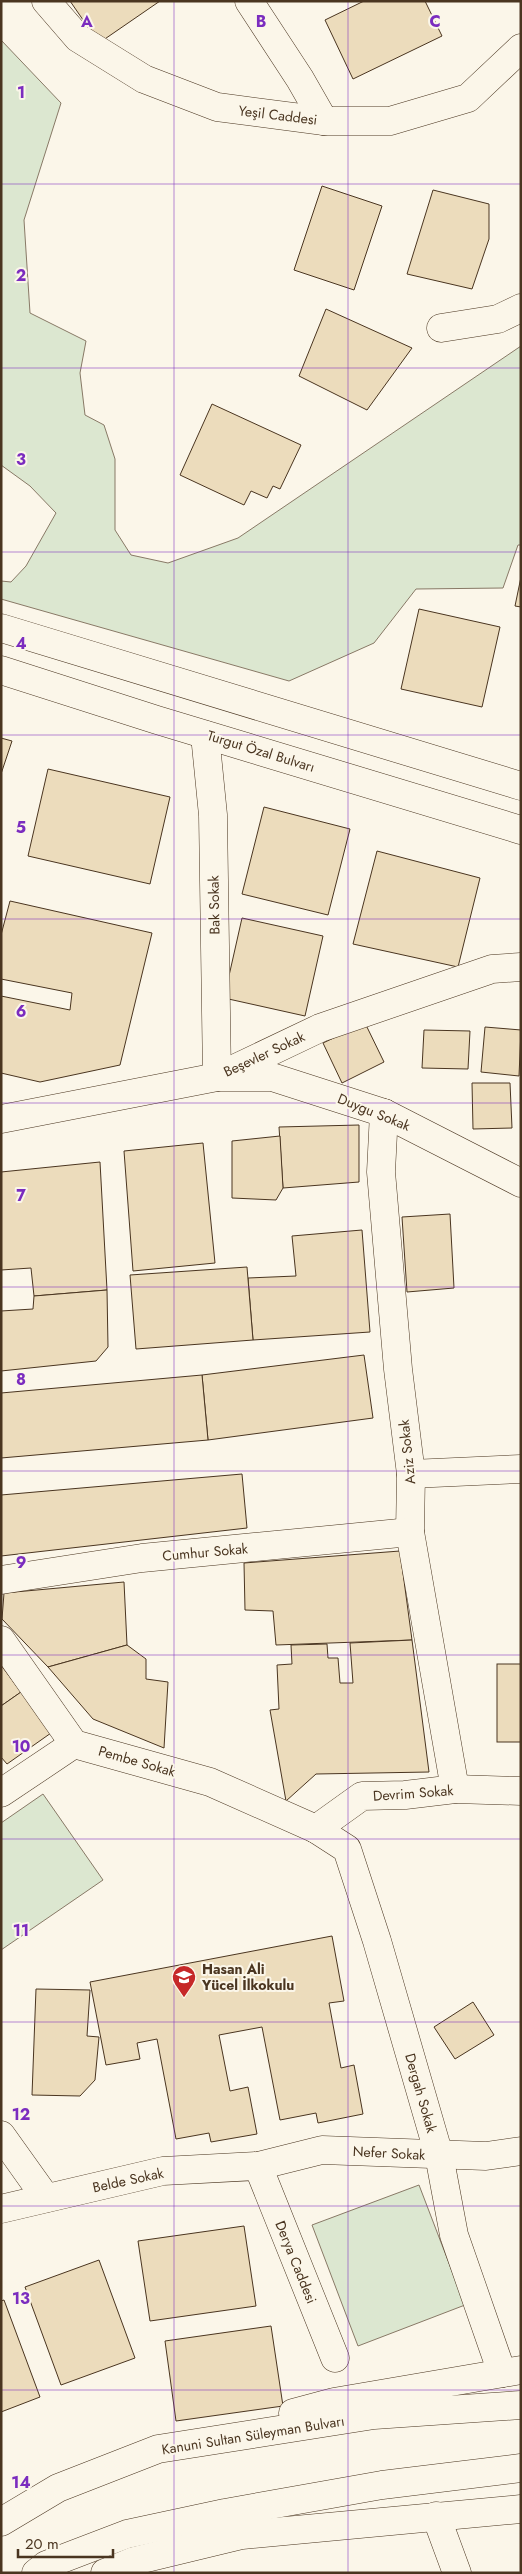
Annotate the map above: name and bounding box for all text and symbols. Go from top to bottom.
text: A [80,10,93,33]
text: B [256,10,266,33]
text: C [429,10,441,33]
text: 1 [17,81,25,104]
street label: Yeşil Caddesi [237,100,319,130]
text: 2 [16,264,26,287]
text: 3 [16,448,26,471]
text: 4 [15,632,27,655]
street label: Turgut Özal Bulvarı [205,725,317,777]
text: 5 [16,816,26,839]
street label: Bak Sokak [203,874,225,935]
text: 6 [16,1000,26,1023]
street label: Beşevler Sokak [220,1026,309,1082]
street label: Duygu Sokak [335,1088,414,1136]
text: 7 [16,1184,26,1207]
text: 8 [16,1368,26,1391]
street label: Aziz Sokak [394,1418,420,1485]
street label: Cumhur Sokak [161,1538,250,1566]
text: 9 [16,1551,26,1574]
text: 10 [12,1735,30,1758]
street label: Pembe Sokak [96,1740,179,1782]
street label: Devrim Sokak [372,1780,455,1806]
text: 11 [13,1919,29,1942]
place label: Hasan Ali Yücel İlkokulu [201,1959,294,1995]
school or university icon: Hasan Ali Yücel İlkokulu [171,1964,197,1998]
street label: Dergah Sokak [400,2051,442,2136]
text: 12 [12,2103,30,2126]
street label: Nefer Sokak [352,2141,427,2165]
street label: Belde Sokak [91,2163,166,2197]
street label: Derya Caddesi [270,2218,322,2306]
text: 13 [12,2287,30,2310]
street label: Kanuni Sultan Süleyman Bulvarı [160,2411,346,2459]
text: 14 [11,2471,31,2494]
scale bar [18,2526,112,2558]
text: 20 m [25,2533,59,2555]

